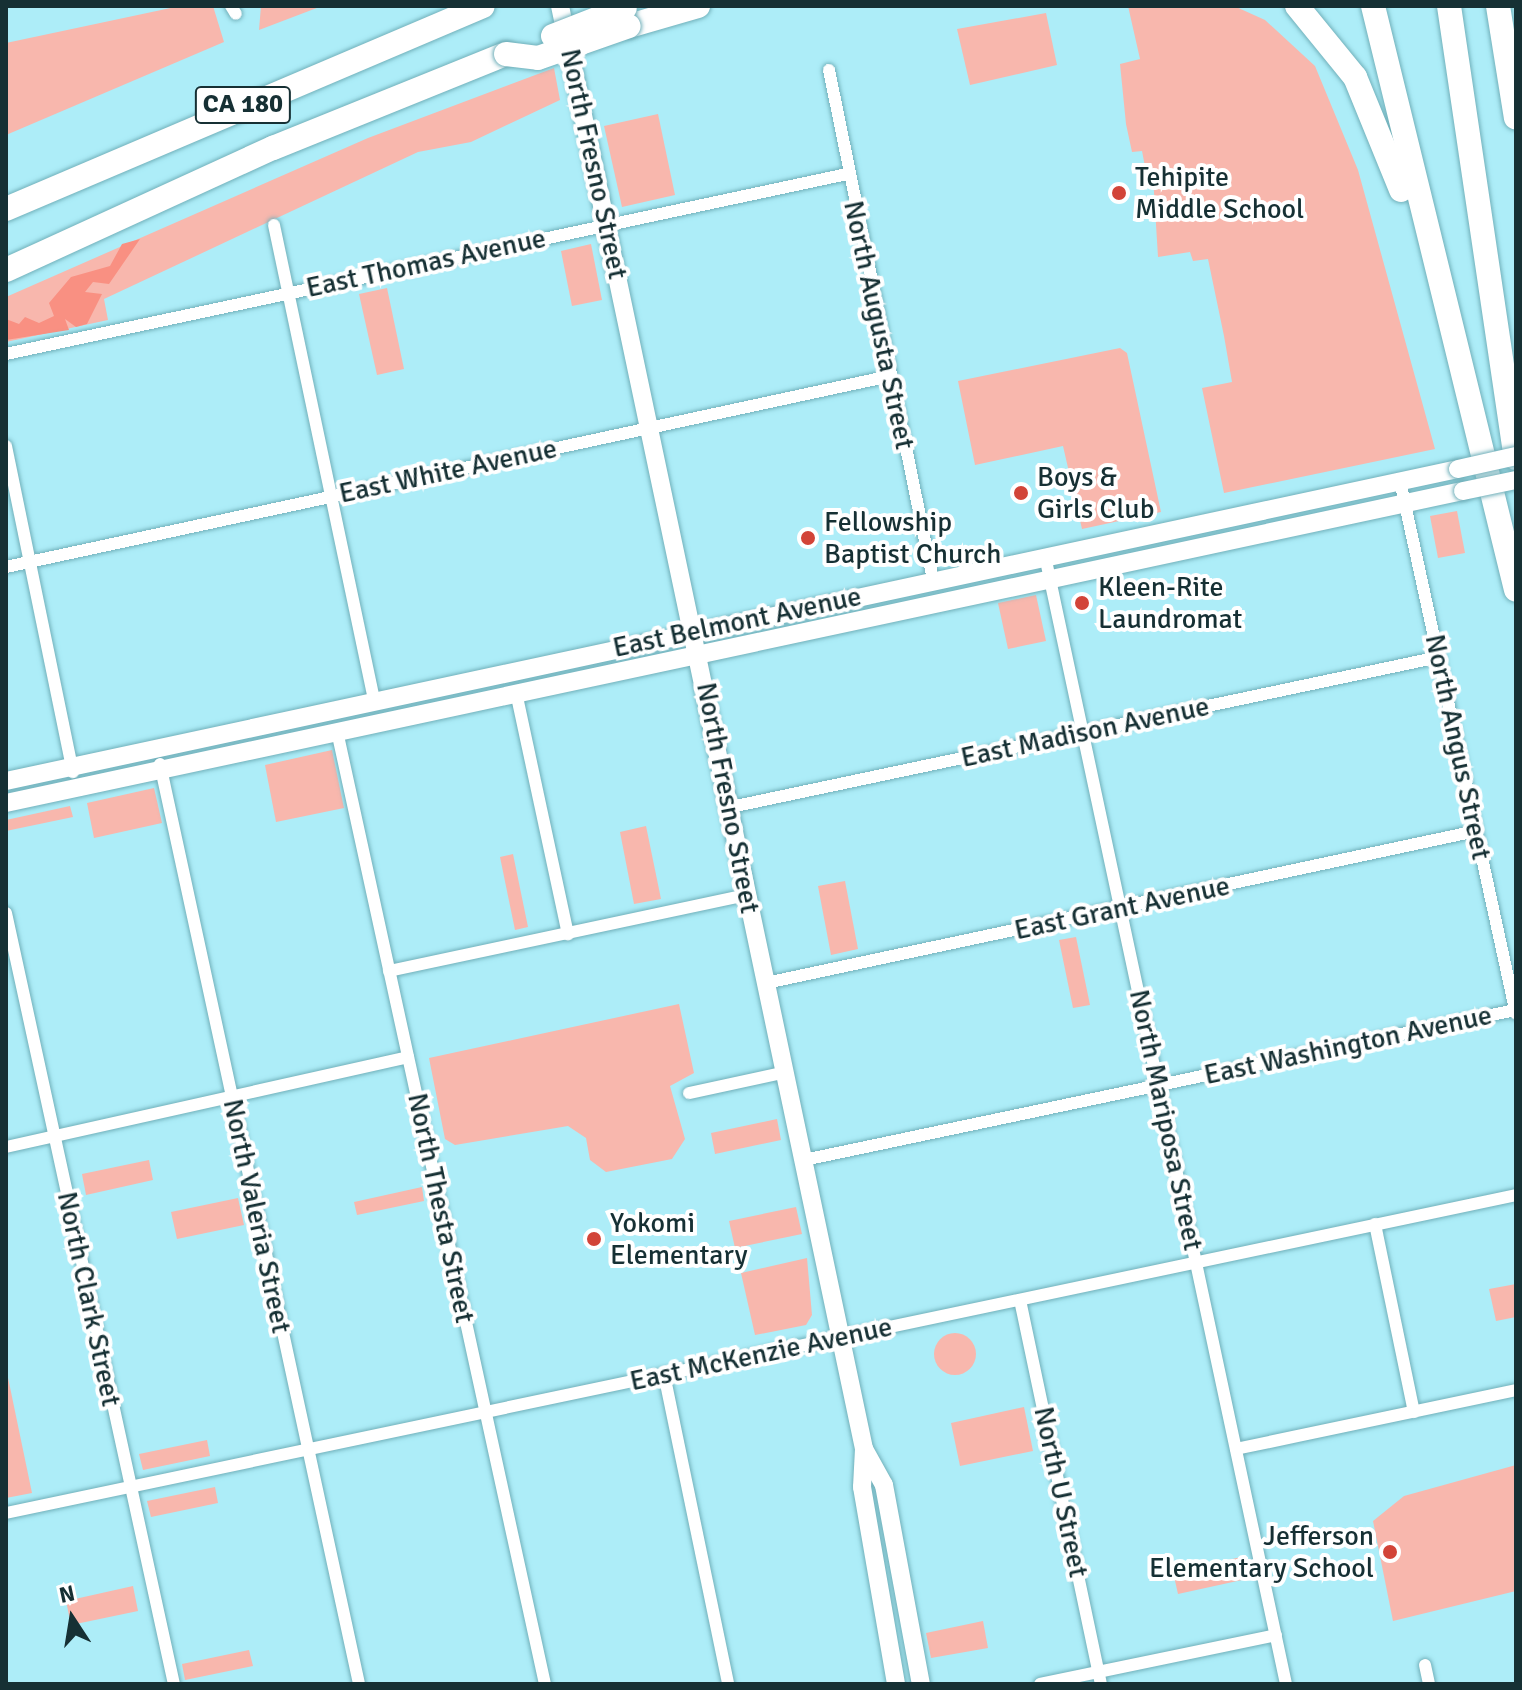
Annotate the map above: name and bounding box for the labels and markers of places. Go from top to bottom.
place label: Tehipite Middle School [1135,160,1304,226]
marker: Tehipite Middle School [1110,184,1128,202]
place label: Boys & Girls Club [1037,460,1154,526]
marker: Boys & Girls Club [1012,484,1030,502]
place label: Fellowship Baptist Church [824,505,1001,571]
marker: Fellowship Baptist Church [799,529,817,547]
place label: Kleen-Rite Laundromat [1098,570,1242,636]
marker: Kleen-Rite Laundromat [1073,594,1091,612]
place label: Yokomi Elementary [610,1206,748,1272]
marker: Yokomi Elementary [585,1230,603,1248]
place label: Jefferson Elementary School [1149,1519,1374,1585]
marker: Jefferson Elementary School [1381,1543,1399,1561]

